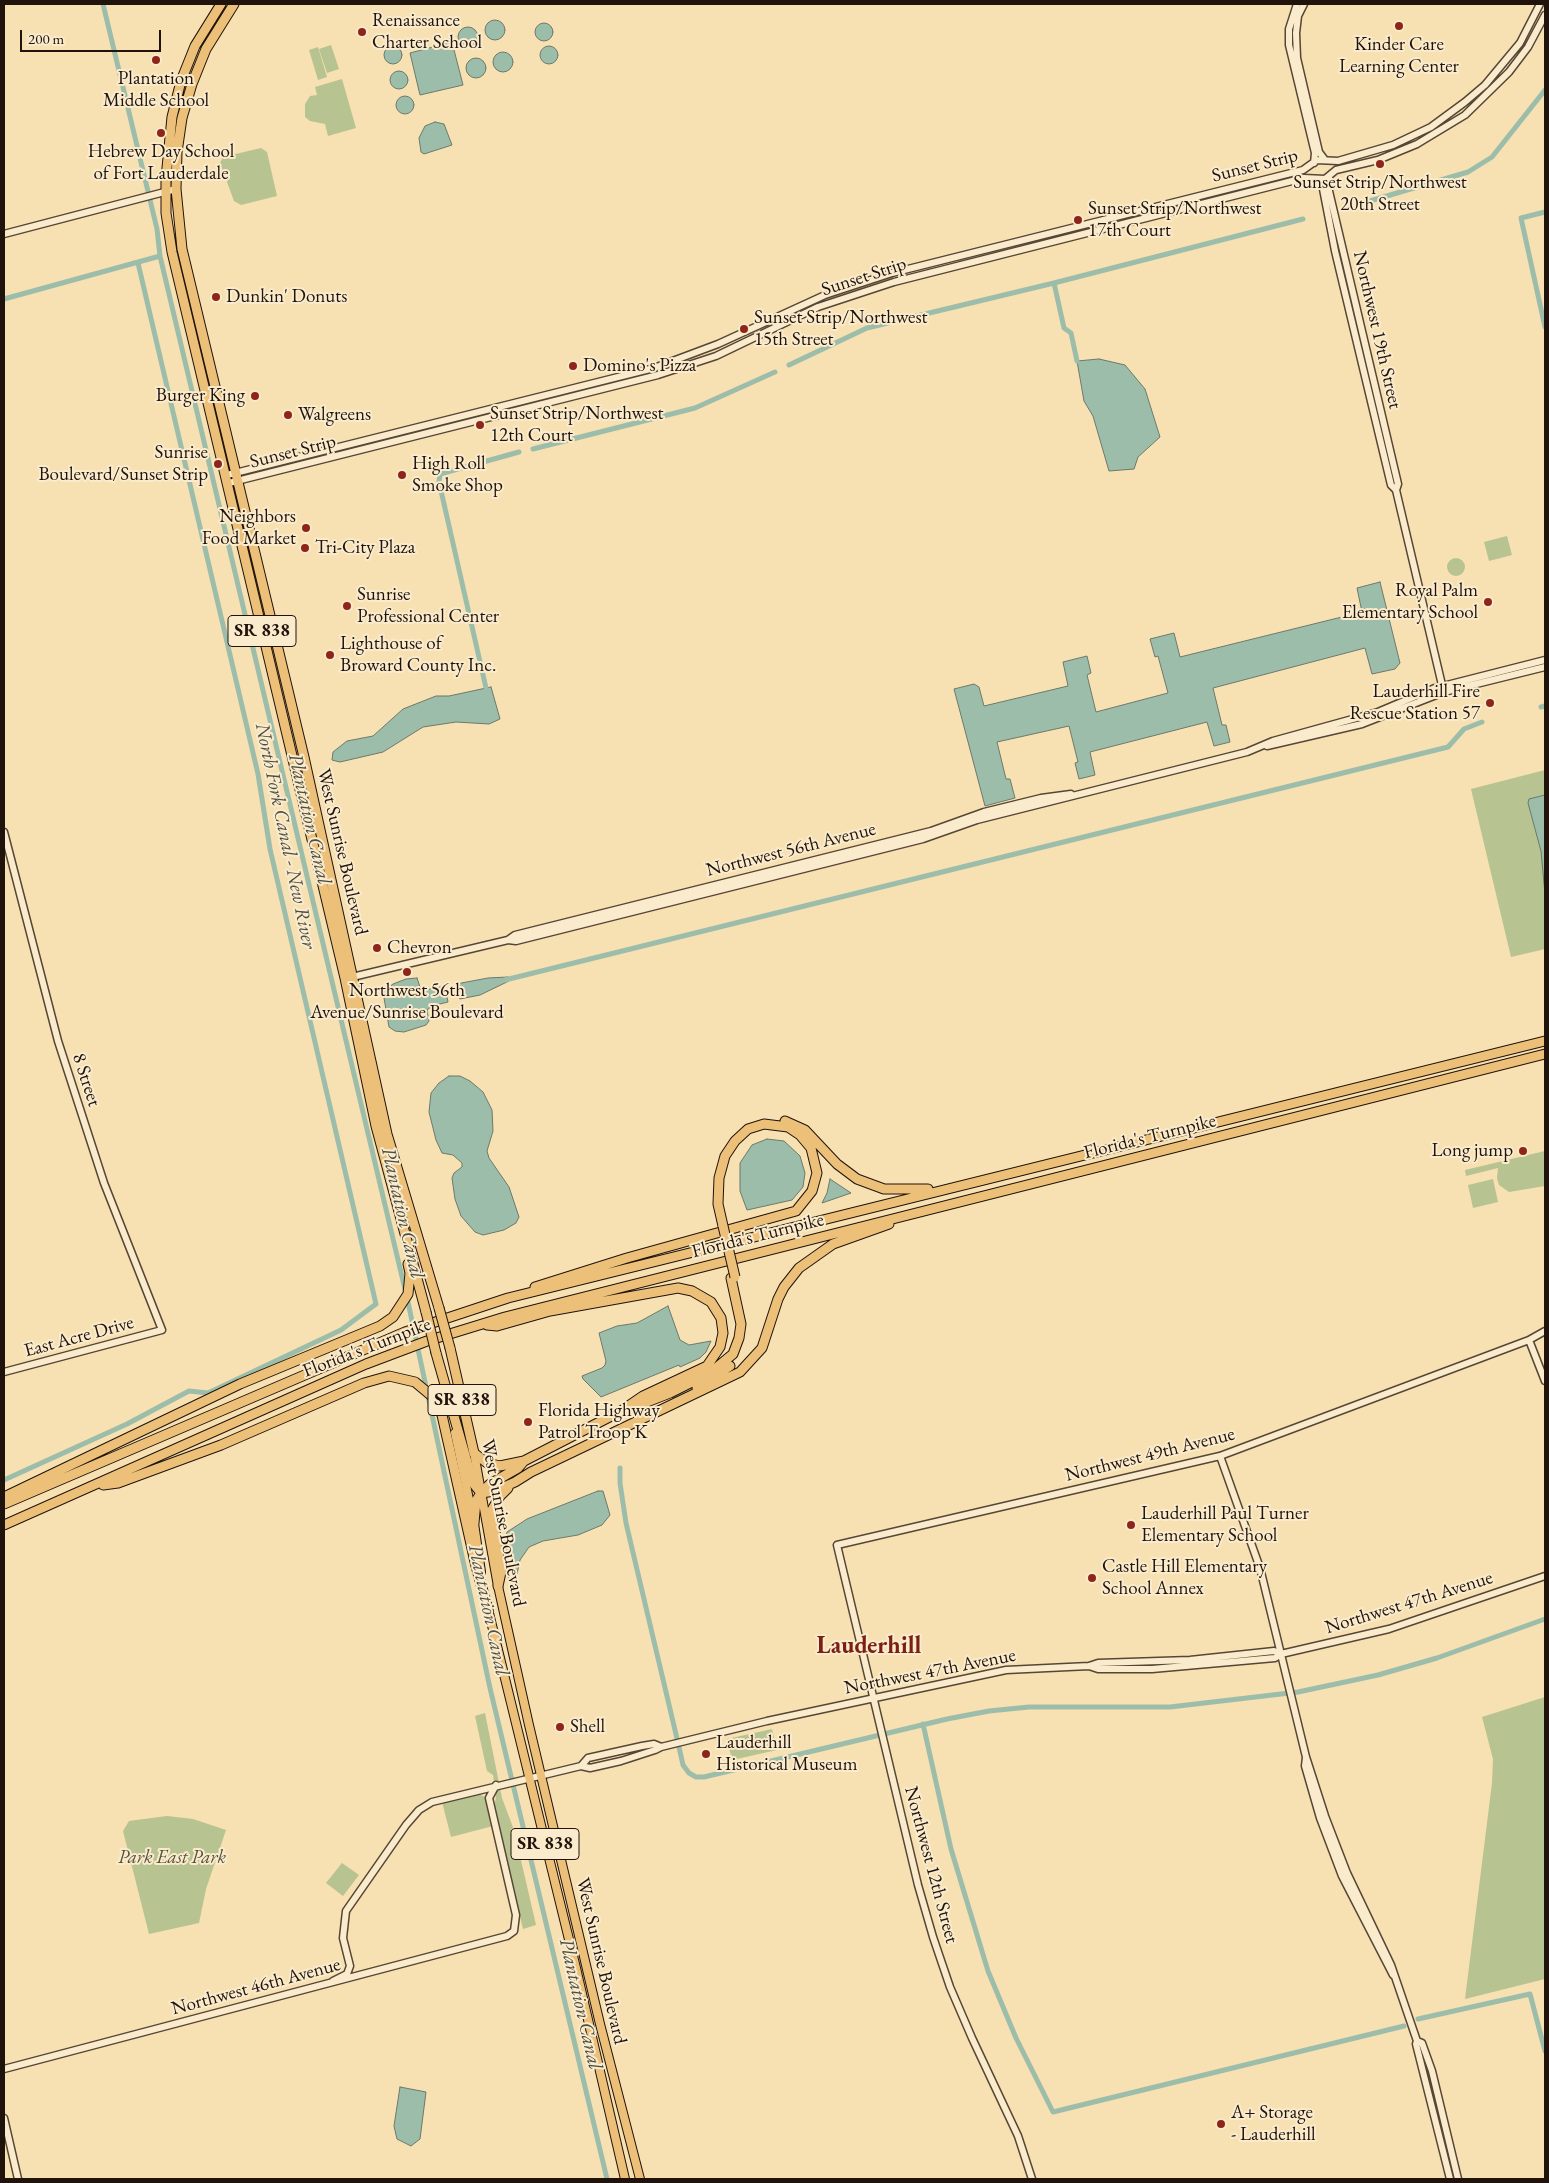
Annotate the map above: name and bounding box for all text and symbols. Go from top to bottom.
place label: Renaissance Charter School [372,10,482,54]
scale bar [22,20,164,52]
marker: Kinder Care Learning Center [1393,20,1405,32]
marker: Renaissance Charter School [356,26,368,38]
text: 200 m [28,29,64,48]
place label: Kinder Care Learning Center [1339,34,1459,78]
marker: Plantation Middle School [150,54,162,66]
place label: Plantation Middle School [103,68,209,112]
marker: Hebrew Day School of Fort Lauderdale [155,127,167,139]
place label: Hebrew Day School of Fort Lauderdale [88,141,234,185]
street label: Sunset Strip [1210,144,1300,188]
marker: Sunset Strip/Northwest 20th Street [1374,158,1386,170]
place label: Sunset Strip/Northwest 20th Street [1293,172,1467,216]
place label: Sunset Strip/Northwest 17th Court [1088,198,1262,242]
marker: Sunset Strip/Northwest 17th Court [1072,214,1084,226]
street label: Northwest 19th Street [1348,249,1406,411]
street label: Sunset Strip [819,253,909,301]
place label: Dunkin' Donuts [226,286,347,308]
marker: Dunkin' Donuts [210,291,222,303]
place label: Sunset Strip/Northwest 15th Street [754,307,928,351]
marker: Sunset Strip/Northwest 15th Street [738,323,750,335]
place label: Domino's Pizza [583,355,696,377]
marker: Domino's Pizza [567,360,579,372]
place label: Burger King [156,385,245,407]
marker: Burger King [249,390,261,402]
place label: Sunset Strip/Northwest 12th Court [490,403,664,447]
place label: Walgreens [298,404,371,426]
marker: Walgreens [282,409,294,421]
marker: Sunset Strip/Northwest 12th Court [474,419,486,431]
street label: Sunset Strip [248,430,338,474]
place label: Sunrise Boulevard/Sunset Strip [38,442,208,486]
place label: High Roll Smoke Shop [412,453,503,497]
marker: Sunrise Boulevard/Sunset Strip [212,458,224,470]
marker: High Roll Smoke Shop [396,469,408,481]
place label: Neighbors Food Market [202,506,296,550]
marker: Neighbors Food Market [300,522,312,534]
place label: Tri-City Plaza [315,537,415,559]
marker: Tri-City Plaza [299,542,311,554]
place label: Royal Palm Elementary School [1342,580,1478,624]
place label: Sunrise Professional Center [357,584,499,628]
marker: Royal Palm Elementary School [1482,596,1494,608]
marker: Sunrise Professional Center [341,600,353,612]
road number: SR 838 [228,616,296,646]
place label: Lighthouse of Broward County Inc. [340,633,496,677]
marker: Lighthouse of Broward County Inc. [324,649,336,661]
place label: Lauderhill Fire Rescue Station 57 [1349,681,1480,725]
marker: Lauderhill Fire Rescue Station 57 [1484,697,1496,709]
water label: North Fork Canal - New River [249,721,321,951]
water label: Plantation Canal [282,751,336,887]
street label: West Sunrise Boulevard [312,767,372,937]
street label: Northwest 56th Avenue [704,818,878,882]
place label: Chevron [387,937,452,959]
marker: Chevron [371,942,383,954]
marker: Northwest 56th Avenue/Sunrise Boulevard [401,966,413,978]
place label: Northwest 56th Avenue/Sunrise Boulevard [310,980,504,1024]
street label: 8 Street [67,1050,105,1110]
street label: Florida's Turnpike [1081,1110,1219,1164]
place label: Long jump [1431,1140,1513,1162]
water label: Plantation Canal [375,1145,429,1281]
marker: Long jump [1517,1145,1529,1157]
street label: Florida's Turnpike [689,1209,827,1263]
street label: East Acre Drive [22,1311,136,1363]
street label: Florida's Turnpike [300,1313,434,1383]
road number: SR 838 [428,1384,496,1416]
place label: Florida Highway Patrol Troop K [538,1400,660,1444]
marker: Florida Highway Patrol Troop K [522,1416,534,1428]
street label: Northwest 49th Avenue [1063,1423,1237,1487]
street label: West Sunrise Boulevard [476,1437,530,1609]
place label: Lauderhill Paul Turner Elementary School [1141,1503,1309,1547]
marker: Lauderhill Paul Turner Elementary School [1125,1519,1137,1531]
water label: Plantation Canal [462,1542,514,1678]
place label: Castle Hill Elementary School Annex [1102,1556,1267,1600]
street label: Northwest 47th Avenue [1322,1567,1496,1639]
marker: Castle Hill Elementary School Annex [1086,1572,1098,1584]
district label: Lauderhill [817,1632,921,1660]
street label: Northwest 47th Avenue [842,1644,1018,1700]
place label: Shell [570,1716,605,1738]
marker: Shell [554,1721,566,1733]
place label: Lauderhill Historical Museum [716,1732,857,1776]
marker: Lauderhill Historical Museum [700,1748,712,1760]
street label: Northwest 12th Street [899,1784,963,1946]
road number: SR 838 [511,1828,579,1860]
park label: Park East Park [118,1847,226,1869]
street label: West Sunrise Boulevard [571,1876,631,2046]
water label: Plantation Canal [553,1936,607,2072]
street label: Northwest 46th Avenue [169,1953,343,2021]
place label: A+ Storage - Lauderhill [1231,2102,1316,2146]
marker: A+ Storage - Lauderhill [1215,2118,1227,2130]

